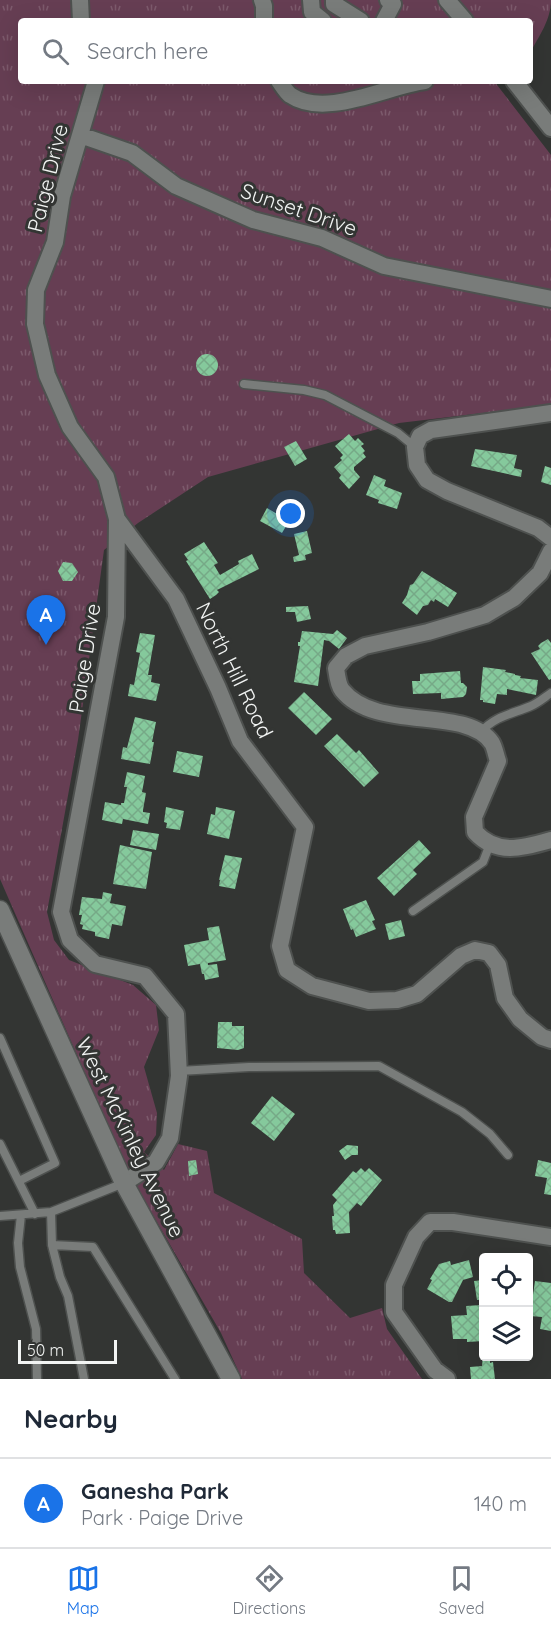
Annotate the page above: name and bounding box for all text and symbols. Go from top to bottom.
search box [18,18,533,84]
icon: search [39,35,72,68]
text: Search here [87,37,208,65]
street label: Paige Drive [21,121,73,235]
street label: Sunset Drive [238,177,360,241]
your location [276,499,305,528]
pin: A [26,596,66,645]
street label: North Hill Road [191,598,279,742]
street label: Paige Drive [63,601,105,715]
street label: West McKinley Avenue [71,1033,191,1241]
map controls [479,1253,533,1361]
button: locate [479,1253,533,1307]
button: layers [479,1307,533,1361]
scale bar [18,1337,117,1364]
text: 50 m [27,1340,64,1360]
text: Nearby [24,1402,118,1435]
text: Ganesha Park [81,1477,229,1505]
text: A [37,1491,50,1516]
text: 140 m [474,1491,527,1516]
text: Park · Paige Drive [81,1505,243,1530]
tab: Map [67,1562,100,1618]
tab: Directions [233,1562,306,1618]
tab: Saved [439,1562,484,1618]

